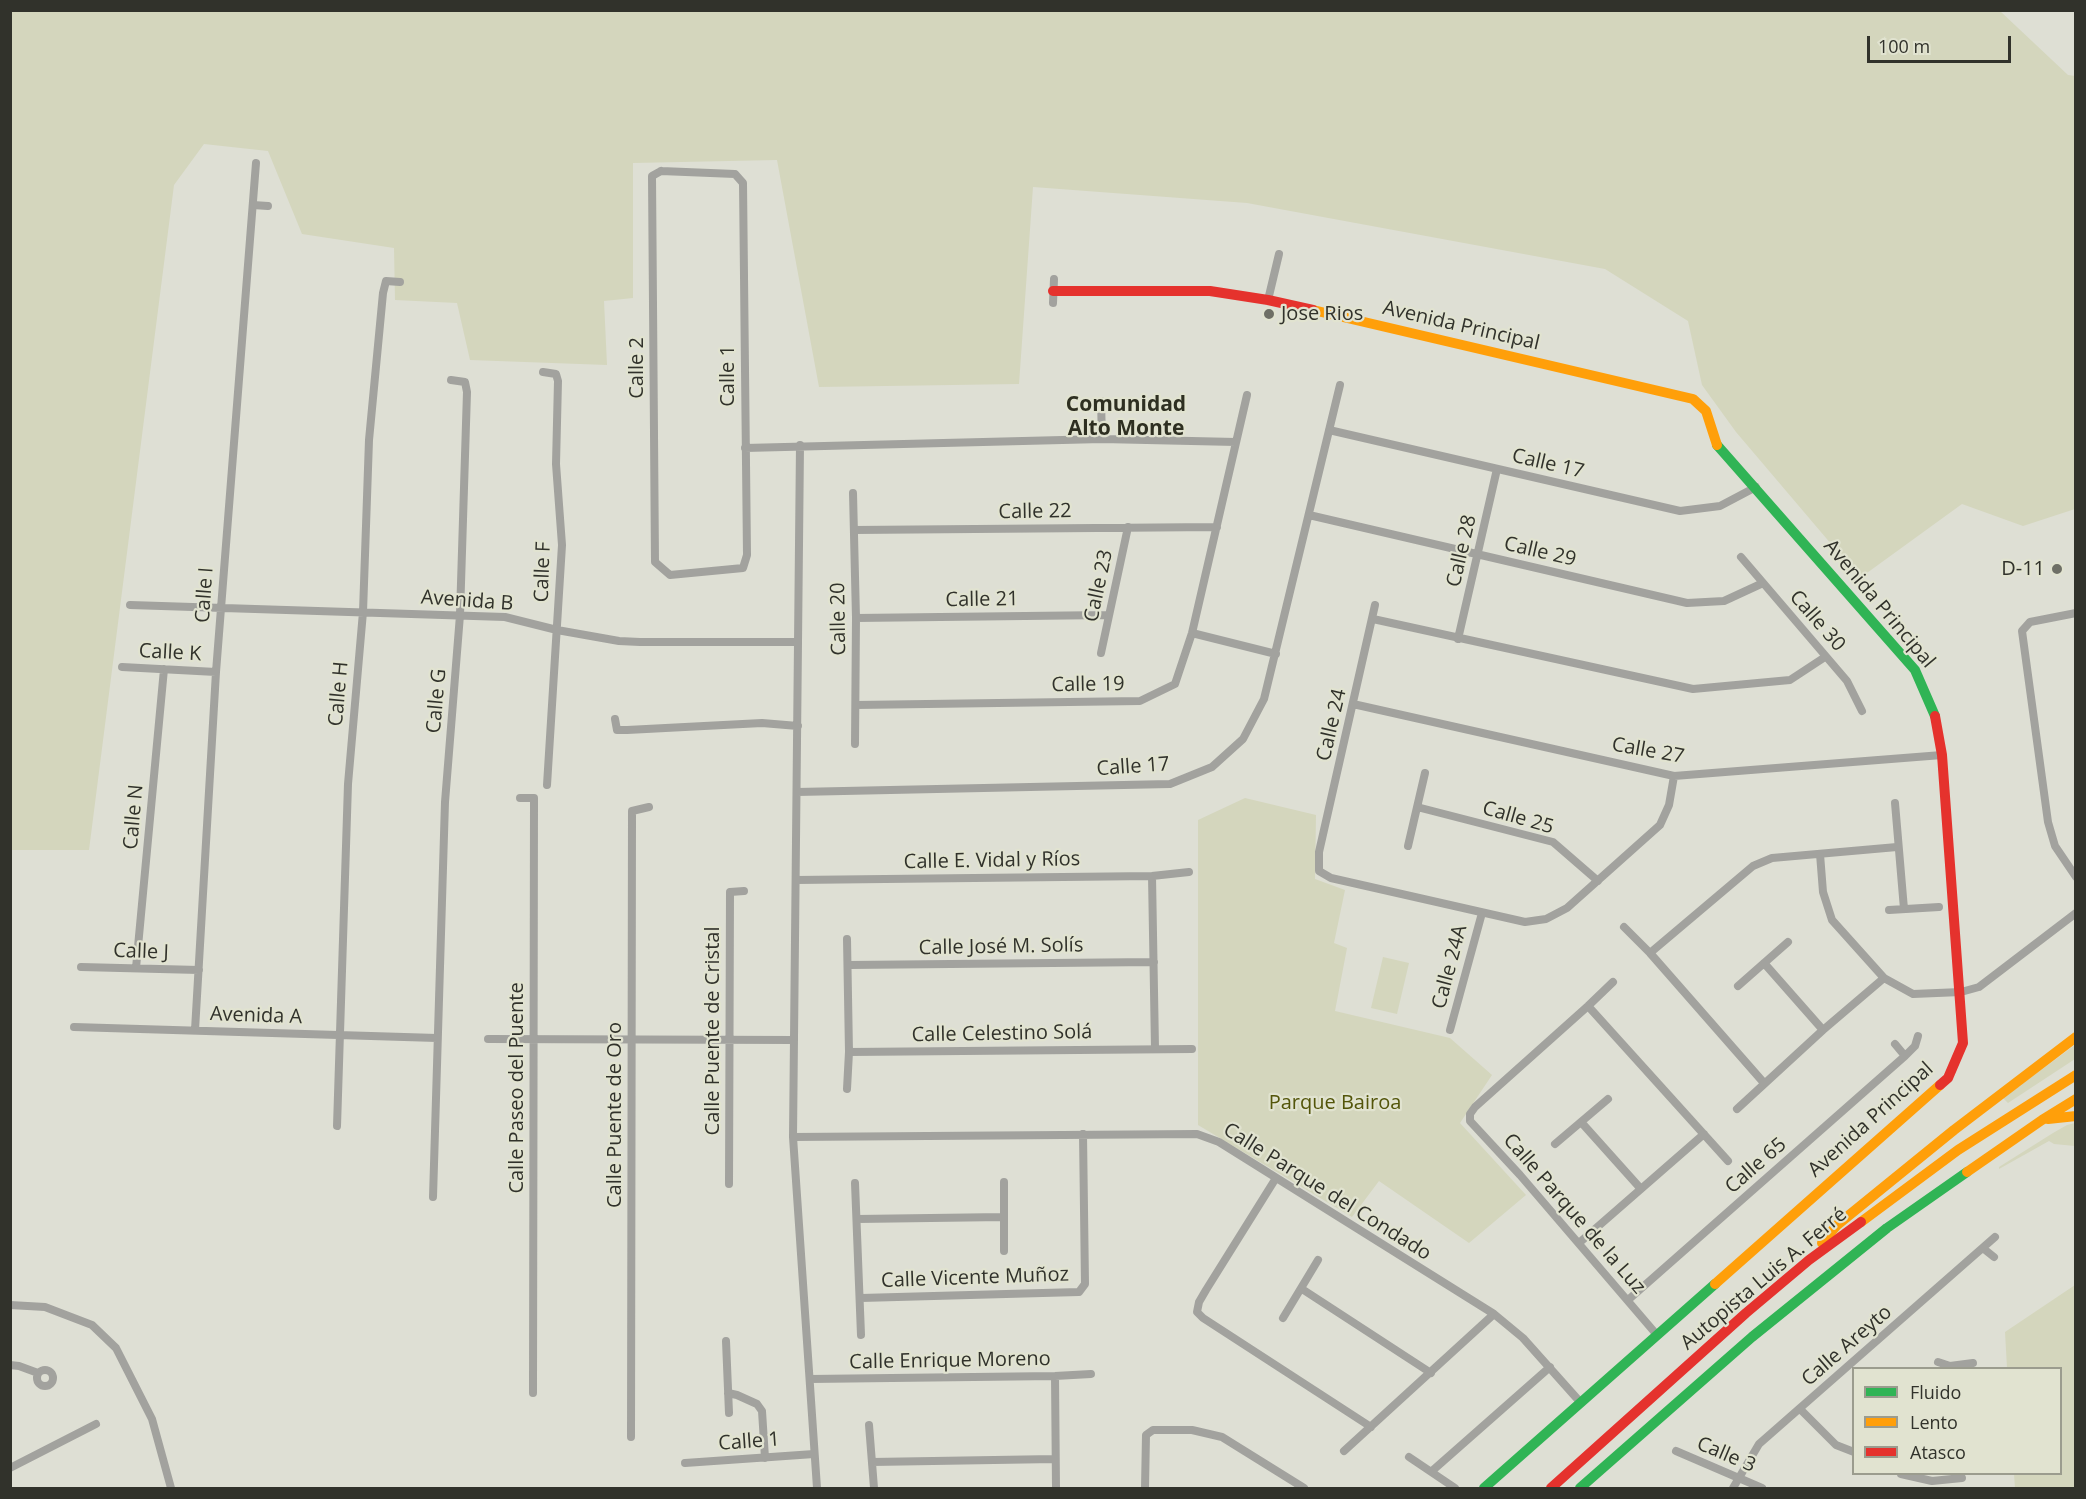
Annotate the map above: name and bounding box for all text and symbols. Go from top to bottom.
scale bar [1870,24,2014,62]
text: 100 m [1878,34,1930,58]
street label: Avenida Principal [1380,296,1542,356]
place label: Jose Rios [1281,302,1363,326]
marker: Jose Rios [1262,307,1276,321]
street label: Calle 2 [625,337,649,399]
street label: Calle 1 [716,345,740,407]
district label: Comunidad Alto Monte [1066,392,1186,442]
street label: Calle 17 [1510,444,1586,484]
street label: Calle 22 [998,499,1072,525]
street label: Calle 28 [1442,513,1482,589]
street label: Calle 29 [1502,532,1578,572]
street label: Avenida Principal [1818,535,1940,673]
street label: Calle F [530,541,556,603]
street label: Calle 23 [1080,548,1118,624]
place label: D-11 [2001,557,2045,581]
marker: D-11 [2050,562,2064,576]
street label: Calle I [191,566,219,624]
street label: Calle 20 [826,582,852,656]
street label: Avenida B [420,586,514,616]
street label: Calle 30 [1784,586,1850,656]
street label: Calle 21 [945,587,1019,613]
street label: Calle K [138,639,202,667]
street label: Calle H [324,661,354,727]
street label: Calle G [422,668,452,734]
street label: Calle 19 [1051,672,1125,698]
street label: Calle 24 [1312,687,1352,763]
street label: Calle 27 [1610,733,1686,769]
street label: Calle 17 [1096,752,1170,782]
street label: Calle N [119,783,149,851]
street label: Calle 25 [1480,796,1556,840]
street label: Calle E. Vidal y Ríos [904,847,1080,875]
street label: Calle 24A [1427,922,1473,1012]
street label: Calle Puente de Cristal [701,927,725,1135]
street label: Calle José M. Solís [918,934,1084,960]
street label: Calle J [113,939,169,965]
street label: Calle Paseo del Puente [505,982,529,1194]
street label: Avenida A [209,1002,303,1030]
street label: Calle Celestino Solá [911,1020,1093,1048]
street label: Calle Puente de Oro [603,1022,627,1208]
street label: Avenida Principal [1803,1057,1939,1183]
park label: Parque Bairoa [1269,1091,1401,1115]
street label: Calle Parque del Condado [1219,1118,1435,1266]
street label: Calle Parque de la Luz [1498,1129,1650,1299]
street label: Calle 65 [1721,1133,1791,1199]
street label: Autopista Luis A. Ferré [1676,1203,1852,1355]
street label: Calle Vicente Muñoz [881,1263,1069,1293]
street label: Calle Areyto [1797,1300,1897,1392]
street label: Calle Enrique Moreno [849,1347,1051,1375]
legend [1852,1367,2062,1475]
text: Fluido [1910,1380,1961,1404]
text: Lento [1910,1410,1958,1434]
street label: Calle 1 [717,1428,781,1456]
street label: Calle 3 [1693,1432,1759,1478]
text: Atasco [1910,1440,1966,1464]

